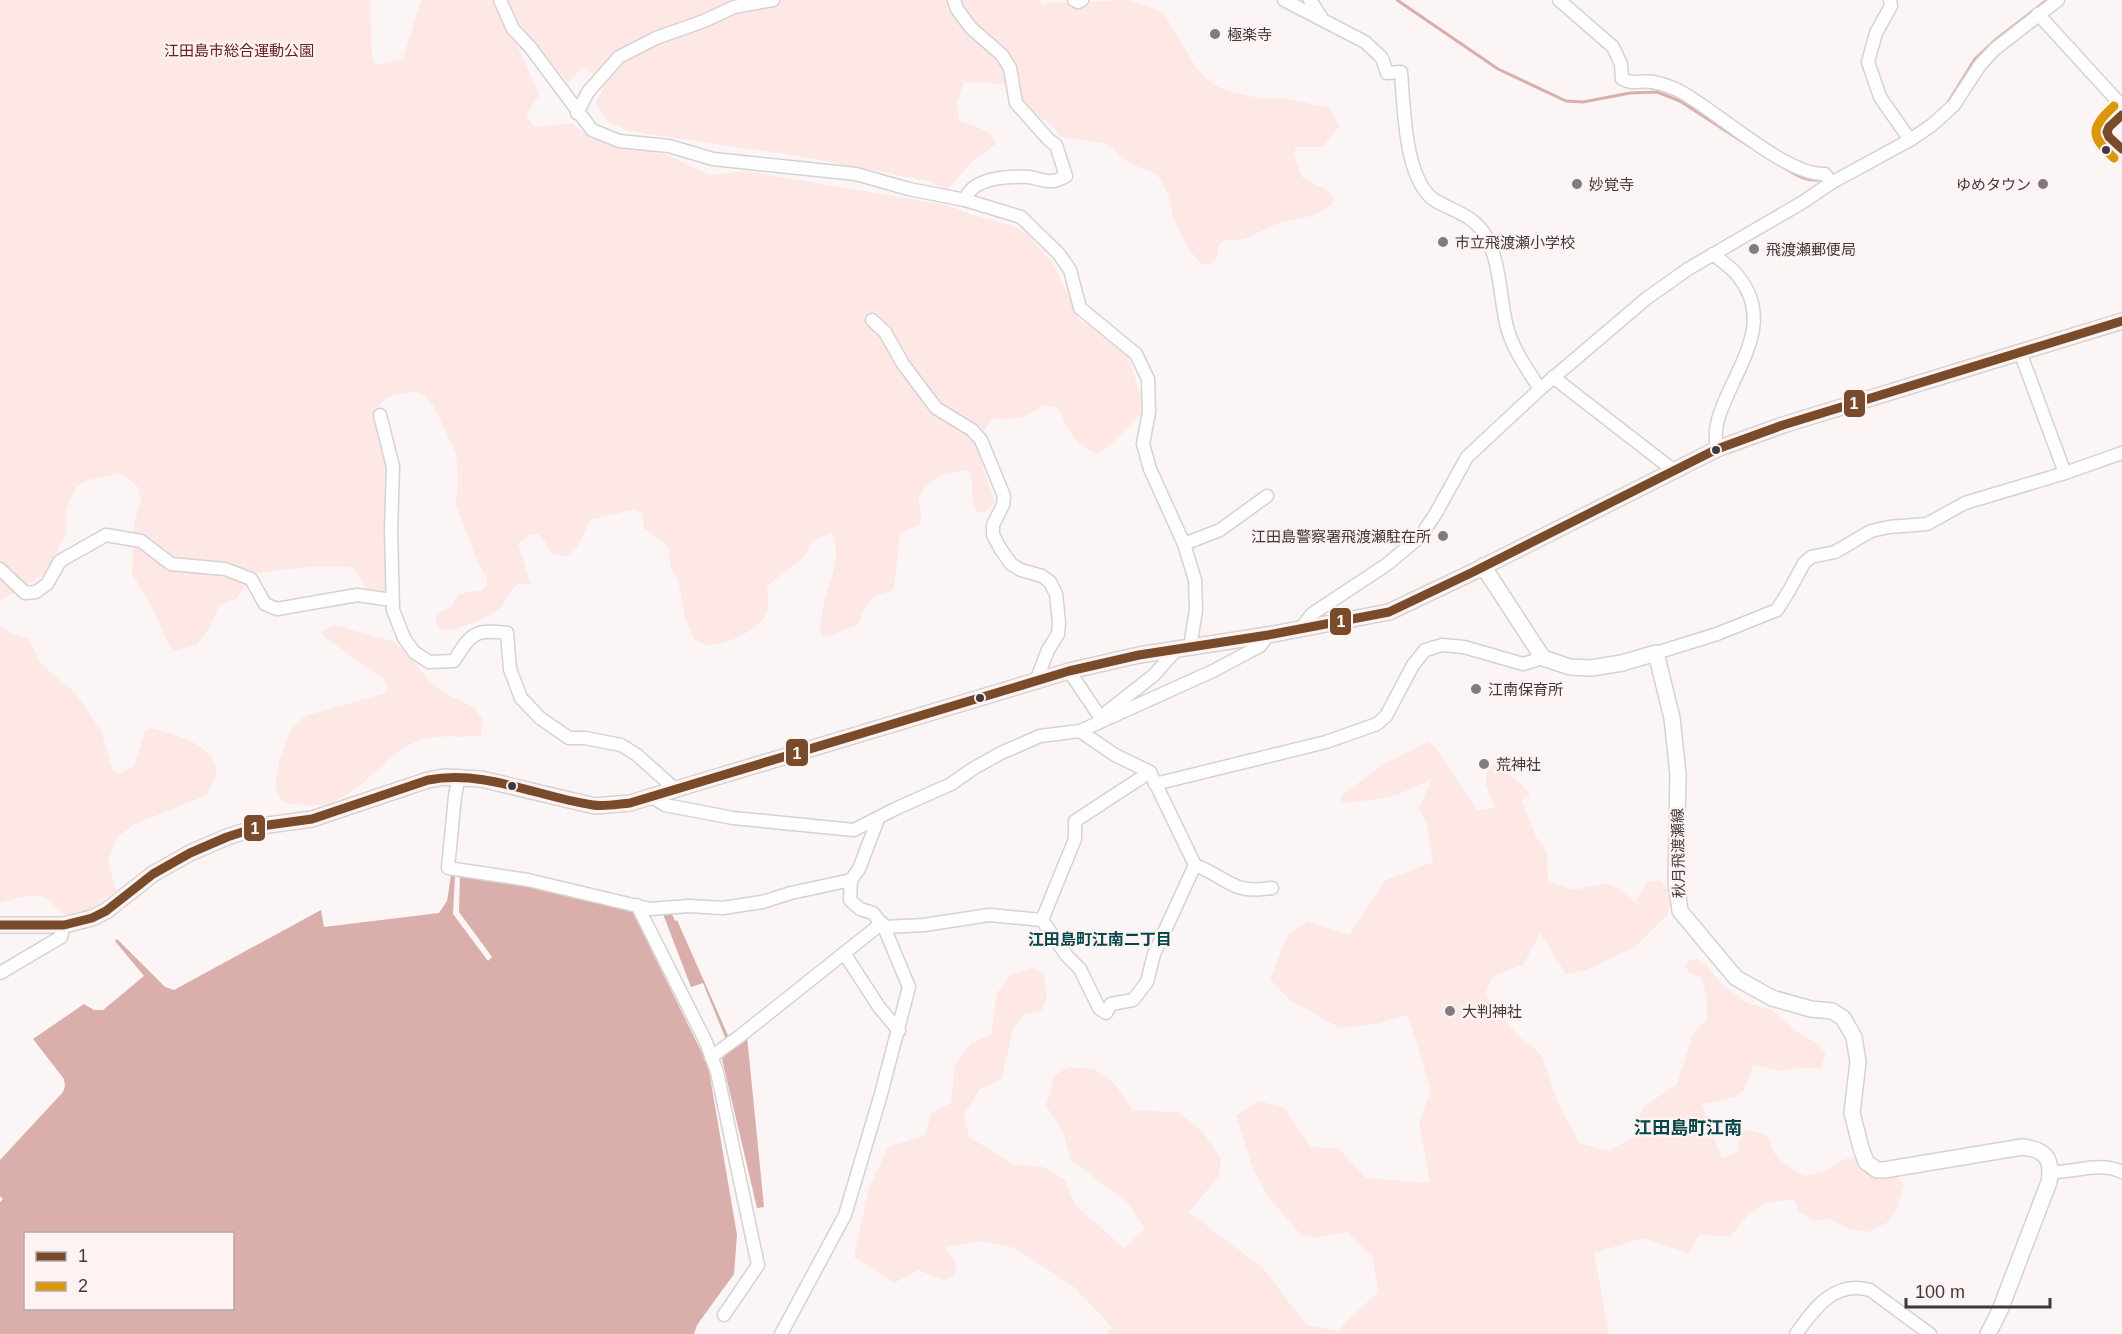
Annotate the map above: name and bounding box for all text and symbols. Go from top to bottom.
place label: 極楽寺 [1227,26,1272,43]
marker: 極楽寺 [1208,27,1222,41]
park label: 江田島市総合運動公園 [164,42,314,59]
unlabelled marker [2100,144,2112,156]
place label: 妙覚寺 [1589,176,1634,193]
place label: ゆめタウン [1956,176,2031,193]
marker: 妙覚寺 [1570,177,1584,191]
marker: ゆめタウン [2036,177,2050,191]
place label: 市立飛渡瀬小学校 [1455,234,1575,251]
marker: 市立飛渡瀬小学校 [1436,235,1450,249]
place label: 飛渡瀬郵便局 [1766,241,1856,258]
marker: 飛渡瀬郵便局 [1747,242,1761,256]
line badge: 1 [1843,389,1866,418]
text: 1 [1850,395,1859,412]
unlabelled marker [1710,444,1722,456]
place label: 江田島警察署飛渡瀬駐在所 [1251,528,1431,545]
marker: 江田島警察署飛渡瀬駐在所 [1436,529,1450,543]
line badge: 1 [1329,607,1352,636]
text: 1 [1337,613,1346,630]
place label: 江南保育所 [1488,681,1563,698]
marker: 江南保育所 [1469,682,1483,696]
unlabelled marker [974,692,986,704]
line badge: 1 [785,738,809,767]
text: 1 [793,745,802,762]
place label: 荒神社 [1496,756,1541,773]
marker: 荒神社 [1477,757,1491,771]
unlabelled marker [506,780,518,792]
street label: 秋月飛渡瀬線 [1669,808,1687,898]
line badge: 1 [243,814,266,842]
text: 1 [251,820,260,837]
district label: 江田島町江南二丁目 [1028,931,1172,948]
place label: 大判神社 [1462,1003,1522,1020]
marker: 大判神社 [1443,1004,1457,1018]
district label: 江田島町江南 [1634,1118,1742,1138]
legend [24,1232,234,1310]
text: 1 [78,1246,88,1266]
scale bar [1906,1271,2050,1309]
text: 2 [78,1276,88,1296]
text: 100 m [1915,1282,1965,1302]

